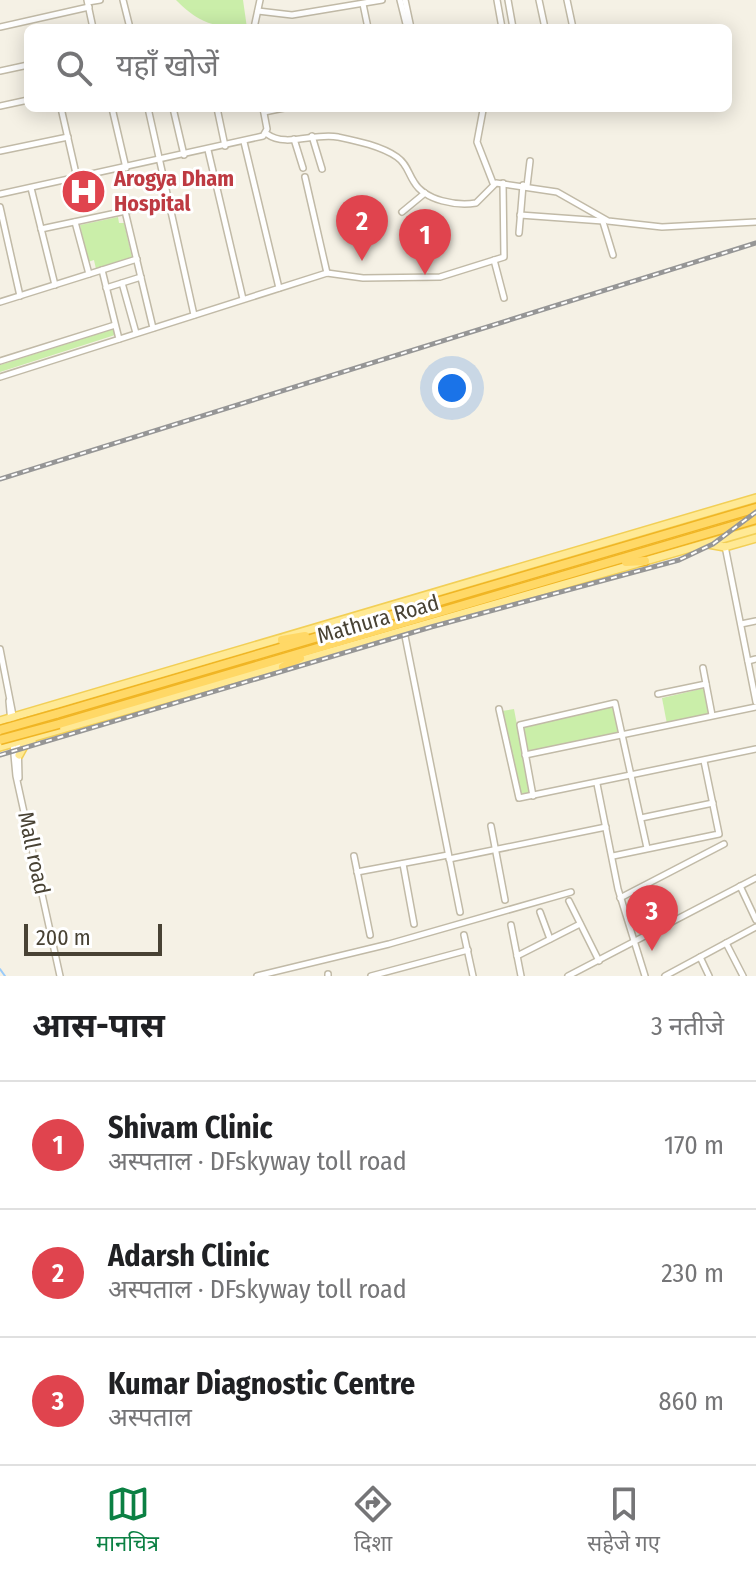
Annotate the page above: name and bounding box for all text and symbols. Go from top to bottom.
search box [24,24,732,112]
icon: search [52,46,96,90]
text: यहाँ खोजें [116,48,219,84]
place label: Arogya Dham Hospital [113,165,234,217]
hospital icon: Arogya Dham Hospital [59,167,107,215]
pin: 2 [336,195,388,261]
pin: 1 [399,209,451,275]
your location [432,368,472,408]
street label: Mathura Road [314,589,442,649]
street label: Mall road [12,809,56,897]
pin: 3 [626,885,678,951]
scale bar [24,920,162,956]
text: 200 m [36,924,91,951]
text: आस-पास [32,1005,165,1046]
text: 3 नतीजे [651,1011,724,1042]
text: Shivam Clinic [108,1110,273,1146]
text: 1 [53,1130,64,1161]
text: 170 m [664,1130,724,1161]
text: अस्पताल · DFskyway toll road [108,1146,407,1177]
text: Adarsh Clinic [108,1238,269,1274]
text: 2 [52,1258,64,1289]
text: 230 m [661,1258,724,1289]
text: अस्पताल · DFskyway toll road [108,1274,407,1305]
text: Kumar Diagnostic Centre [108,1366,415,1402]
text: 3 [52,1386,64,1417]
text: 860 m [658,1386,724,1417]
text: अस्पताल [108,1402,192,1433]
tab: मानचित्र [96,1482,159,1560]
tab: दिशा [351,1482,395,1560]
tab: सहेजे गए [587,1482,660,1560]

